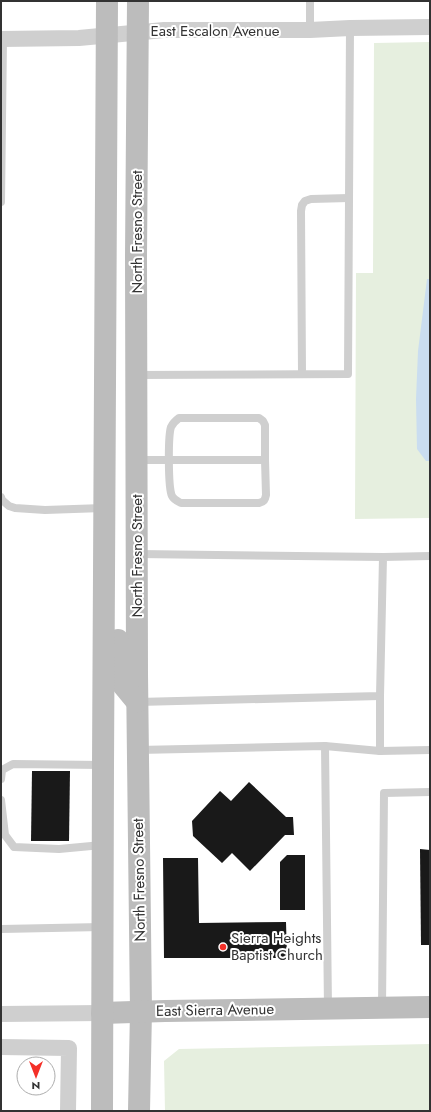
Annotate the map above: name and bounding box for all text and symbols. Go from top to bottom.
street label: East Escalon Avenue [150,20,280,42]
street label: North Fresno Street [126,170,148,294]
street label: North Fresno Street [126,494,148,618]
street label: North Fresno Street [127,818,151,942]
place label: Sierra Heights Baptist Church [231,927,323,966]
marker: Sierra Heights Baptist Church [218,942,228,952]
street label: East Sierra Avenue [156,998,275,1022]
north arrow [16,1056,56,1096]
text: N [32,1078,40,1094]

